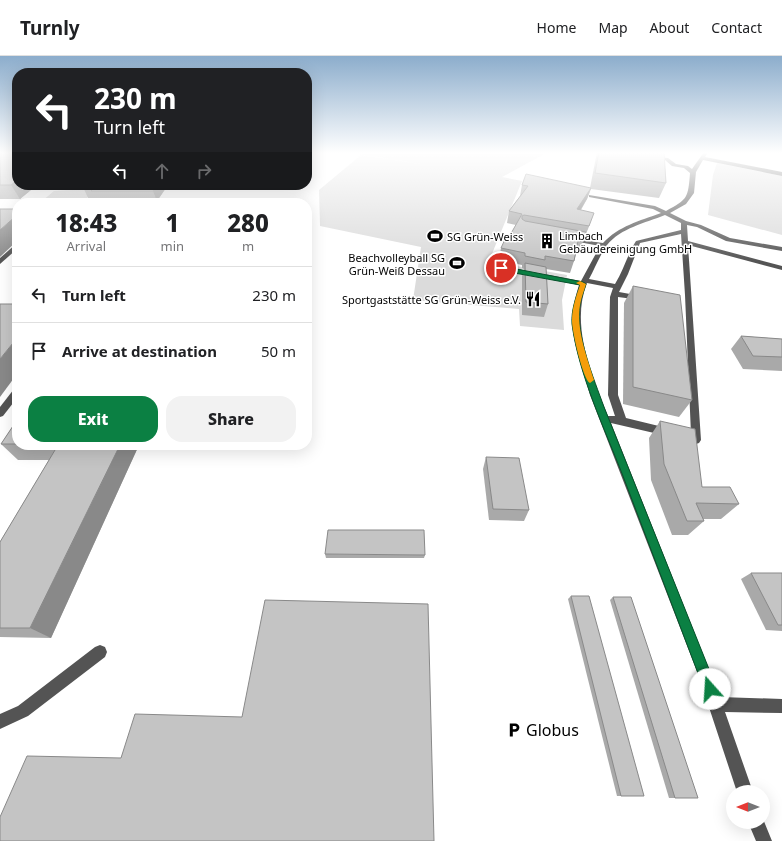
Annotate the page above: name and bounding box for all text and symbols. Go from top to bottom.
text: Turnly [20,15,80,41]
text: Home [537,18,576,37]
text: Map [598,18,628,37]
text: About [650,18,689,37]
text: Contact [711,18,762,37]
text: 230 m [94,79,177,117]
icon: left [28,84,80,136]
text: Turn left [94,115,165,139]
icon: left [109,160,131,182]
icon: ahead [151,160,173,182]
icon: right [193,160,215,182]
text: 18:43 [55,206,117,239]
text: 1 [165,206,179,239]
text: 280 [227,206,269,239]
sports icon: SG Grün-Weiss [426,227,444,245]
place label: Limbach Gebäudereinigung GmbH [559,228,692,256]
place label: SG Grün-Weiss [447,229,523,244]
building icon: Limbach Gebäudereinigung GmbH [538,232,556,250]
text: Arrival [66,237,106,255]
text: min [161,237,184,255]
text: m [242,237,254,255]
place label: Beachvolleyball SG Grün-Weiß Dessau [348,250,445,278]
pin [484,251,518,285]
sports icon: Beachvolleyball SG Grün-Weiß Dessau [448,254,466,272]
icon: arrive [490,257,512,279]
icon: left [28,284,50,306]
text: Turn left [62,285,126,305]
text: 230 m [252,285,296,305]
restaurant icon: Sportgaststätte SG Grün-Weiss e.V. [524,290,542,308]
place label: Sportgaststätte SG Grün-Weiss e.V. [342,292,521,307]
icon: arrive [28,340,50,362]
text: Arrive at destination [62,341,217,361]
text: 50 m [261,341,296,361]
button: Exit [28,396,158,442]
button: Share [166,396,296,442]
position arrow [689,668,731,710]
place label: Globus [526,719,579,741]
parking icon: Globus [505,721,523,739]
north arrow [726,785,770,829]
map controls [726,785,770,829]

